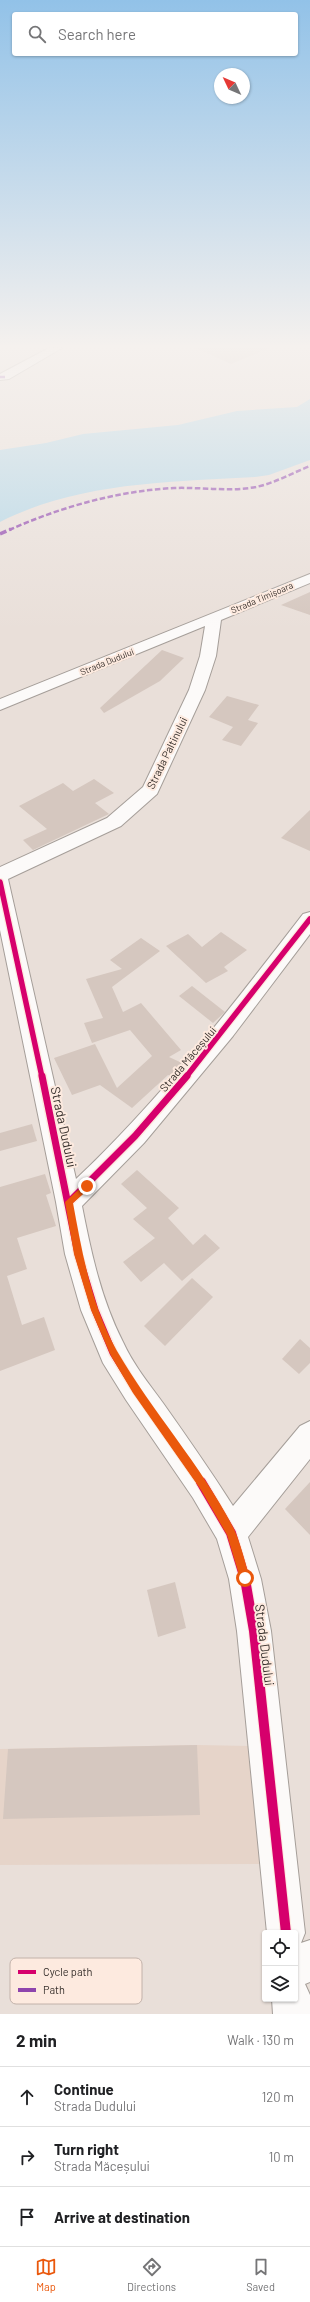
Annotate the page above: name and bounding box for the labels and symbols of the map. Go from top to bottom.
north arrow [214,68,250,104]
street label: Strada Timișoara [229,579,295,616]
street label: Strada Dudului [78,646,135,677]
street label: Strada Paltinului [144,715,190,791]
street label: Strada Măceșului [157,1023,219,1094]
street label: Strada Dudului [48,1085,80,1169]
route end [78,1177,96,1195]
route start [236,1569,254,1587]
street label: Strada Dudului [252,1603,278,1687]
legend [10,1958,142,2004]
text: Cycle path [43,1965,93,1978]
text: Path [43,1983,65,1996]

